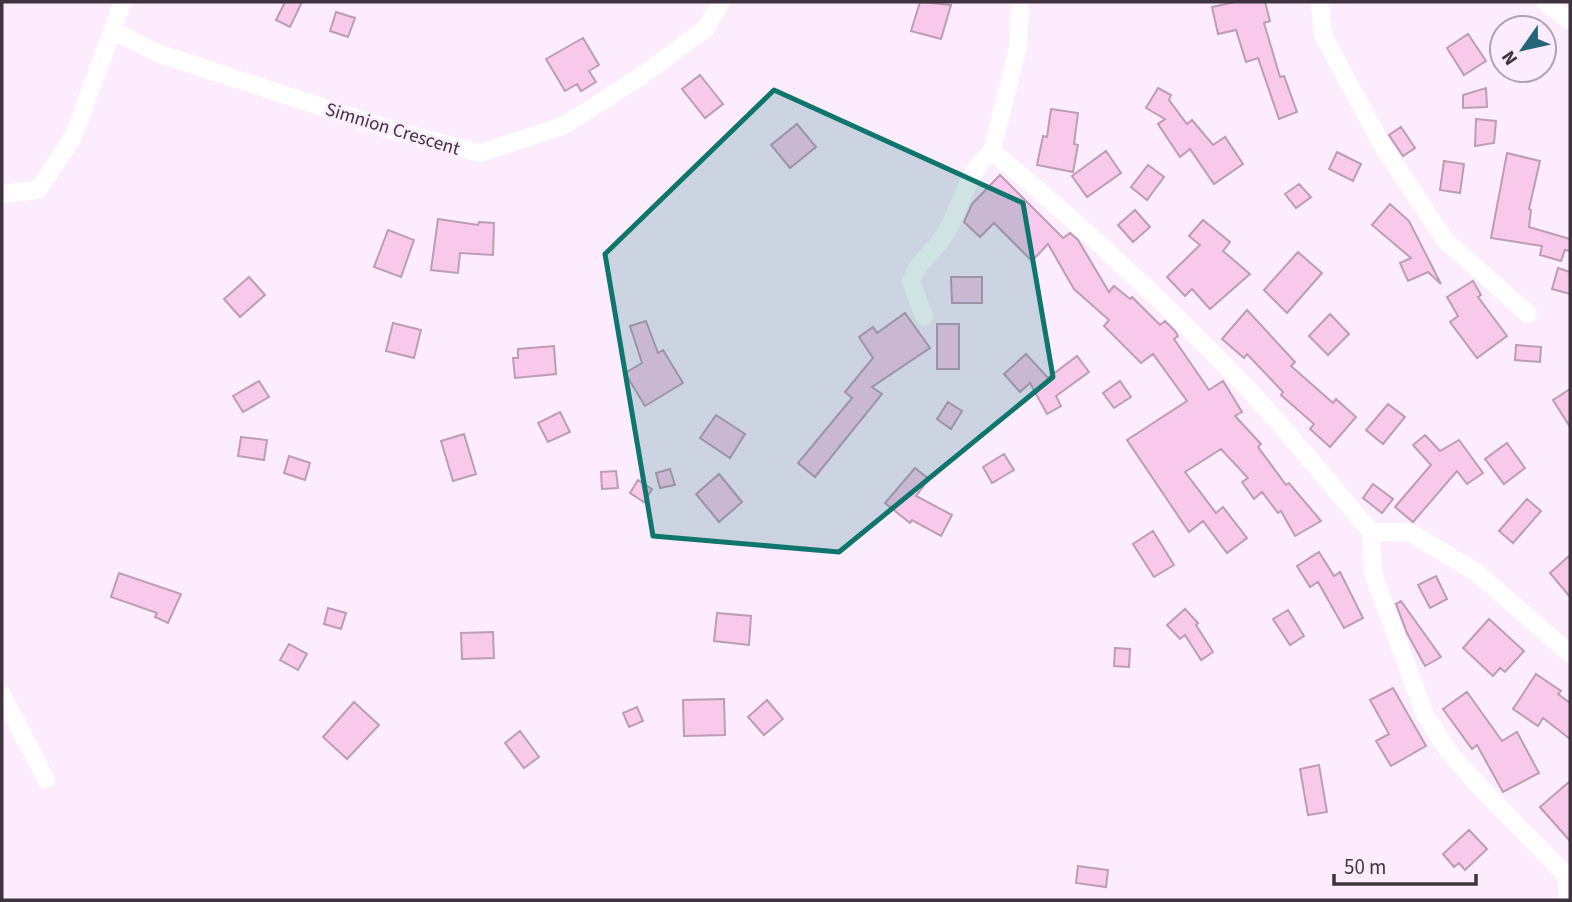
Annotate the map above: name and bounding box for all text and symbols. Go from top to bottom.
north arrow [1488,14,1558,84]
text: N [1495,45,1525,70]
street label: Simnion Crescent [322,96,464,163]
scale bar [1334,842,1476,886]
text: 50 m [1344,852,1386,882]

